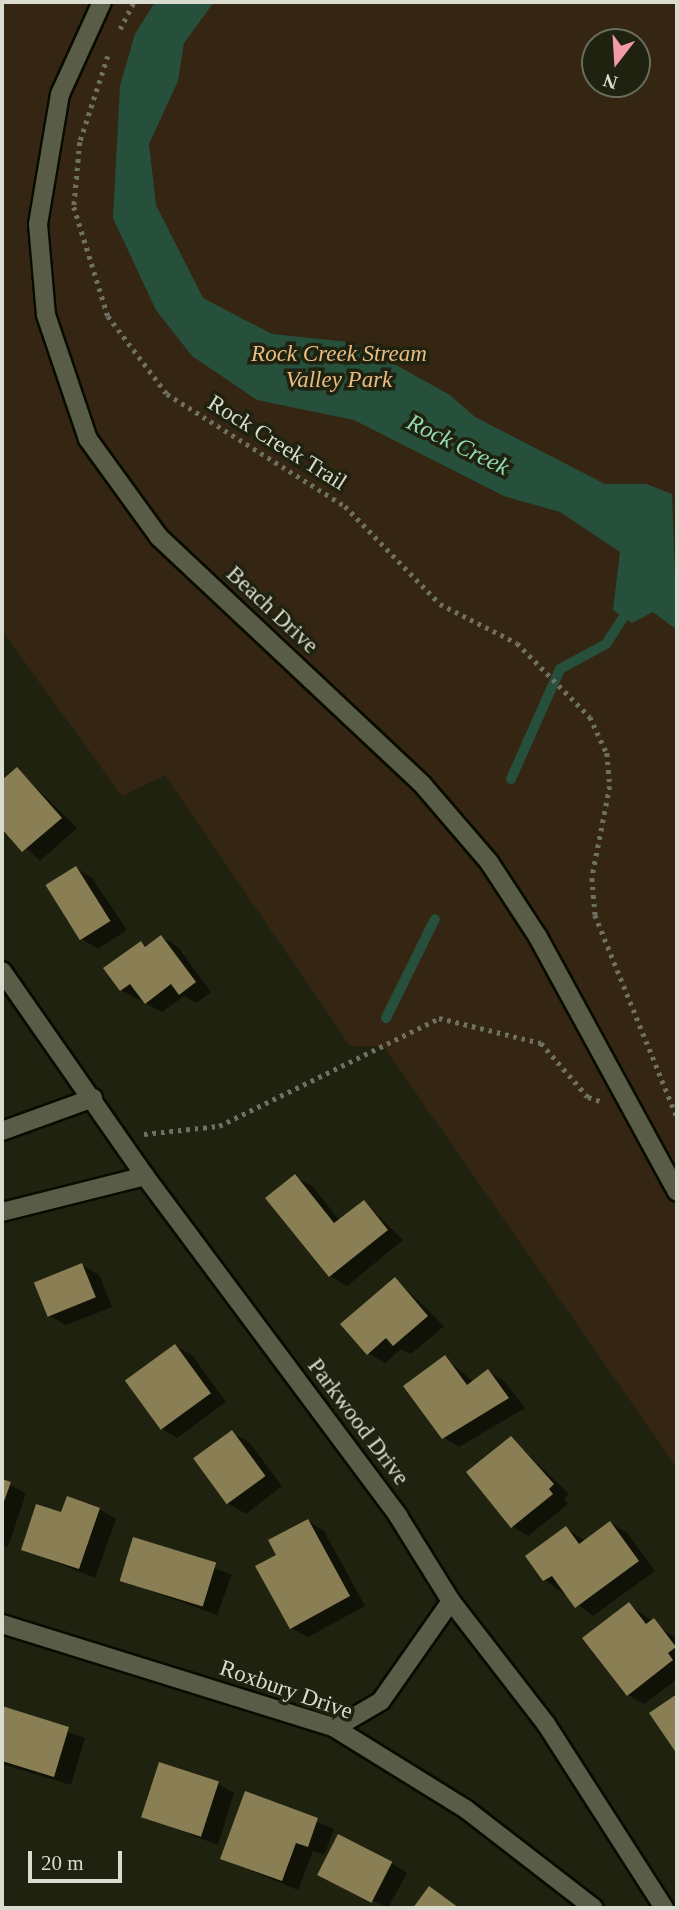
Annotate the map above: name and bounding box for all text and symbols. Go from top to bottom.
north arrow [581,28,651,98]
text: N [601,70,620,94]
park label: Rock Creek Stream Valley Park [251,340,427,394]
street label: Rock Creek Trail [202,389,352,497]
water label: Rock Creek [402,408,514,482]
street label: Beach Drive [220,560,324,660]
street label: Parkwood Drive [301,1353,415,1491]
street label: Roxbury Drive [216,1654,356,1726]
scale bar [32,1836,126,1880]
text: 20 m [41,1851,84,1875]

